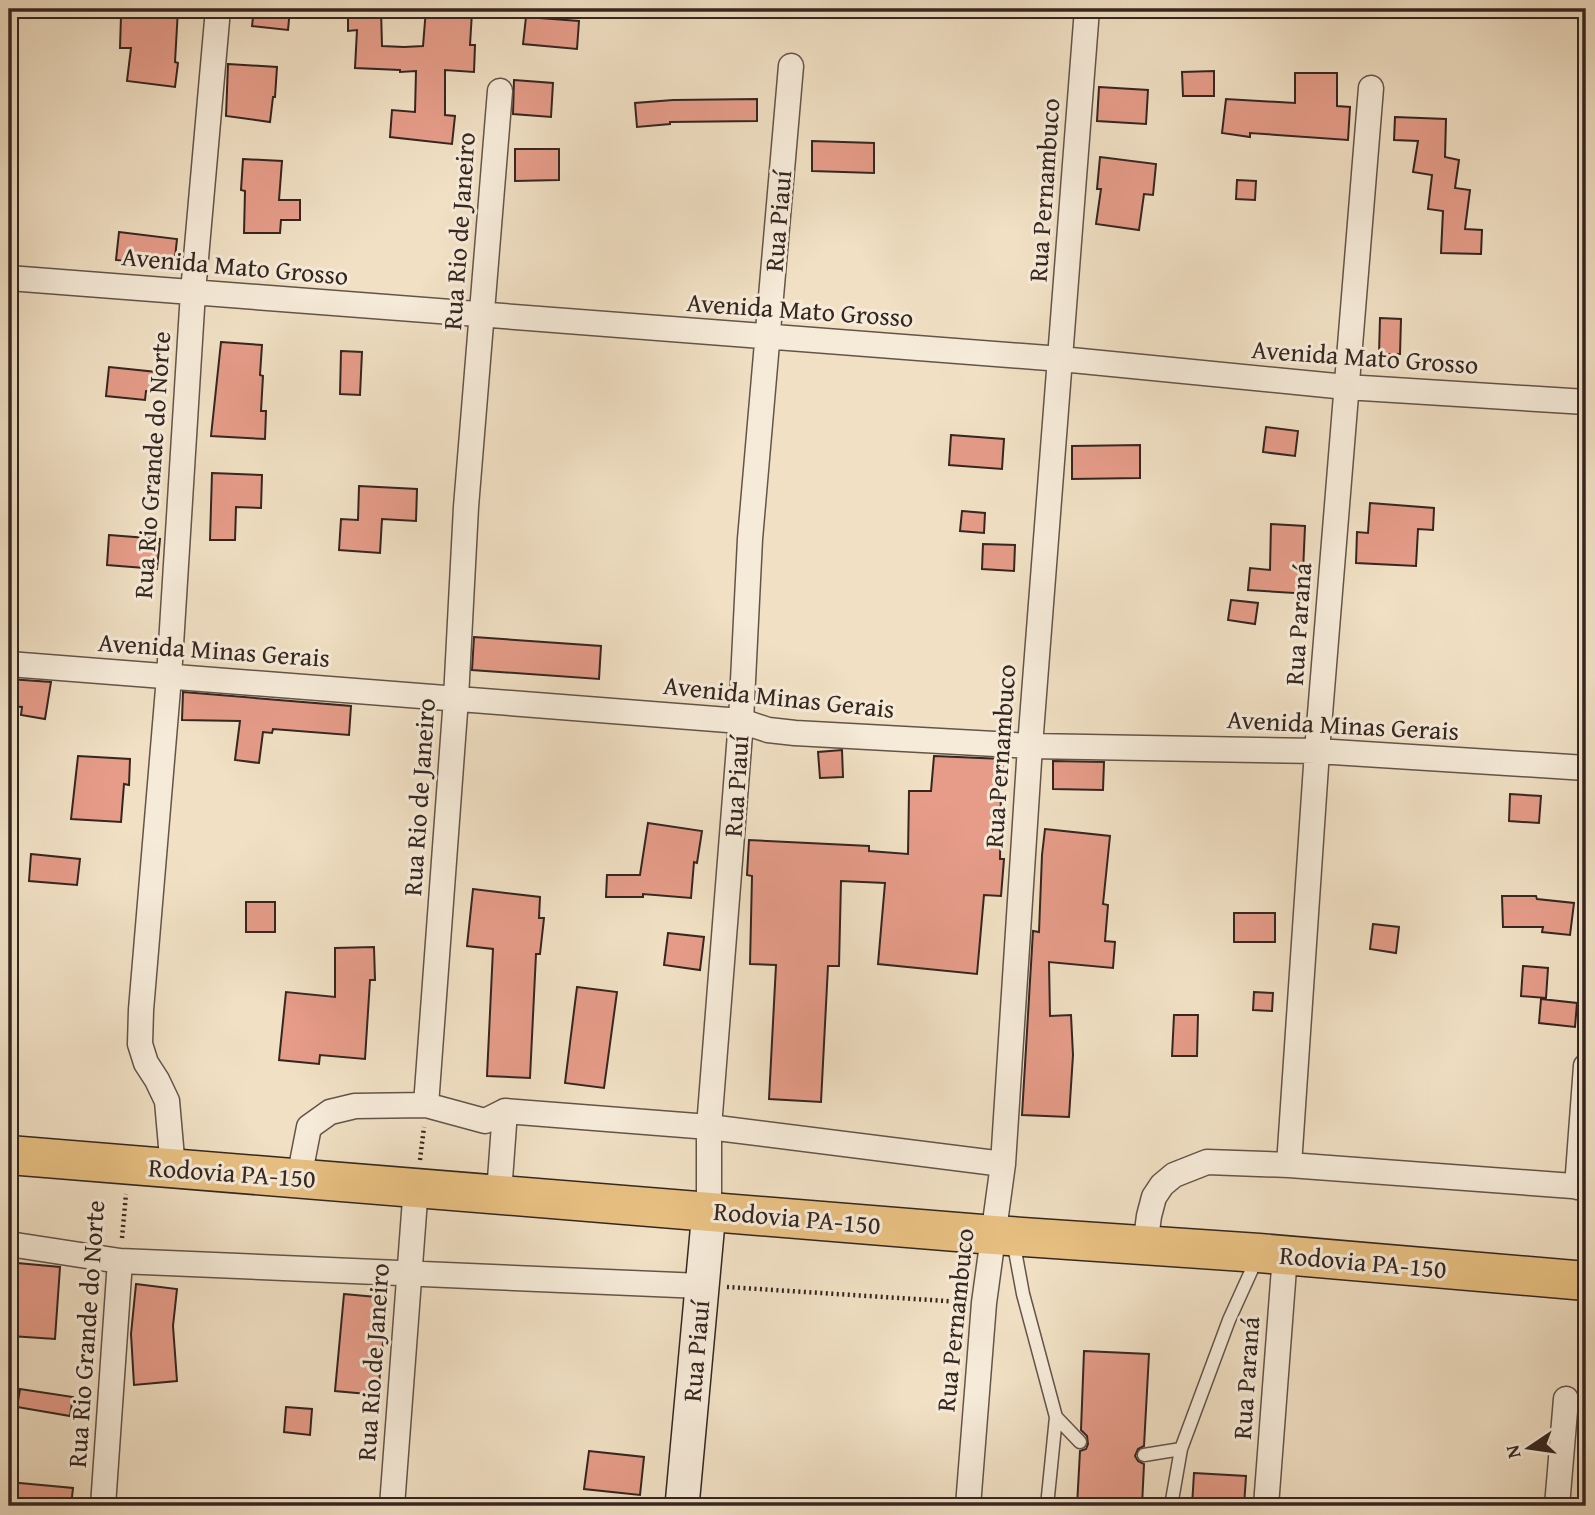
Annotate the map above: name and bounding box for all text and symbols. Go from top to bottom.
street label: Rua Pernambuco [1018,97,1069,283]
street label: Rua Rio de Janeiro [432,131,485,331]
street label: Rua Piauí [754,168,801,273]
street label: Avenida Mato Grosso [120,236,350,295]
street label: Avenida Mato Grosso [685,282,915,337]
street label: Avenida Mato Grosso [1250,329,1480,384]
street label: Rua Rio Grande do Norte [123,330,180,600]
street label: Rua Paraná [1274,561,1321,687]
street label: Avenida Minas Gerais [97,622,331,677]
street label: Rua Pernambuco [974,663,1025,849]
street label: Avenida Minas Gerais [662,665,897,728]
street label: Rua Rio de Janeiro [392,697,445,897]
street label: Avenida Minas Gerais [1226,699,1460,750]
street label: Rua Piauí [712,733,759,838]
street label: Rodovia PA-150 [147,1147,317,1198]
street label: Rodovia PA-150 [712,1191,882,1244]
street label: Rua Rio Grande do Norte [57,1199,114,1469]
street label: Rua Pernambuco [925,1226,984,1414]
street label: Rodovia PA-150 [1278,1235,1448,1288]
street label: Rua Rio de Janeiro [346,1262,399,1462]
street label: Rua Piauí [672,1298,719,1403]
street label: Rua Paraná [1222,1315,1269,1441]
north arrow [1494,1414,1564,1484]
text: N [1497,1442,1528,1461]

